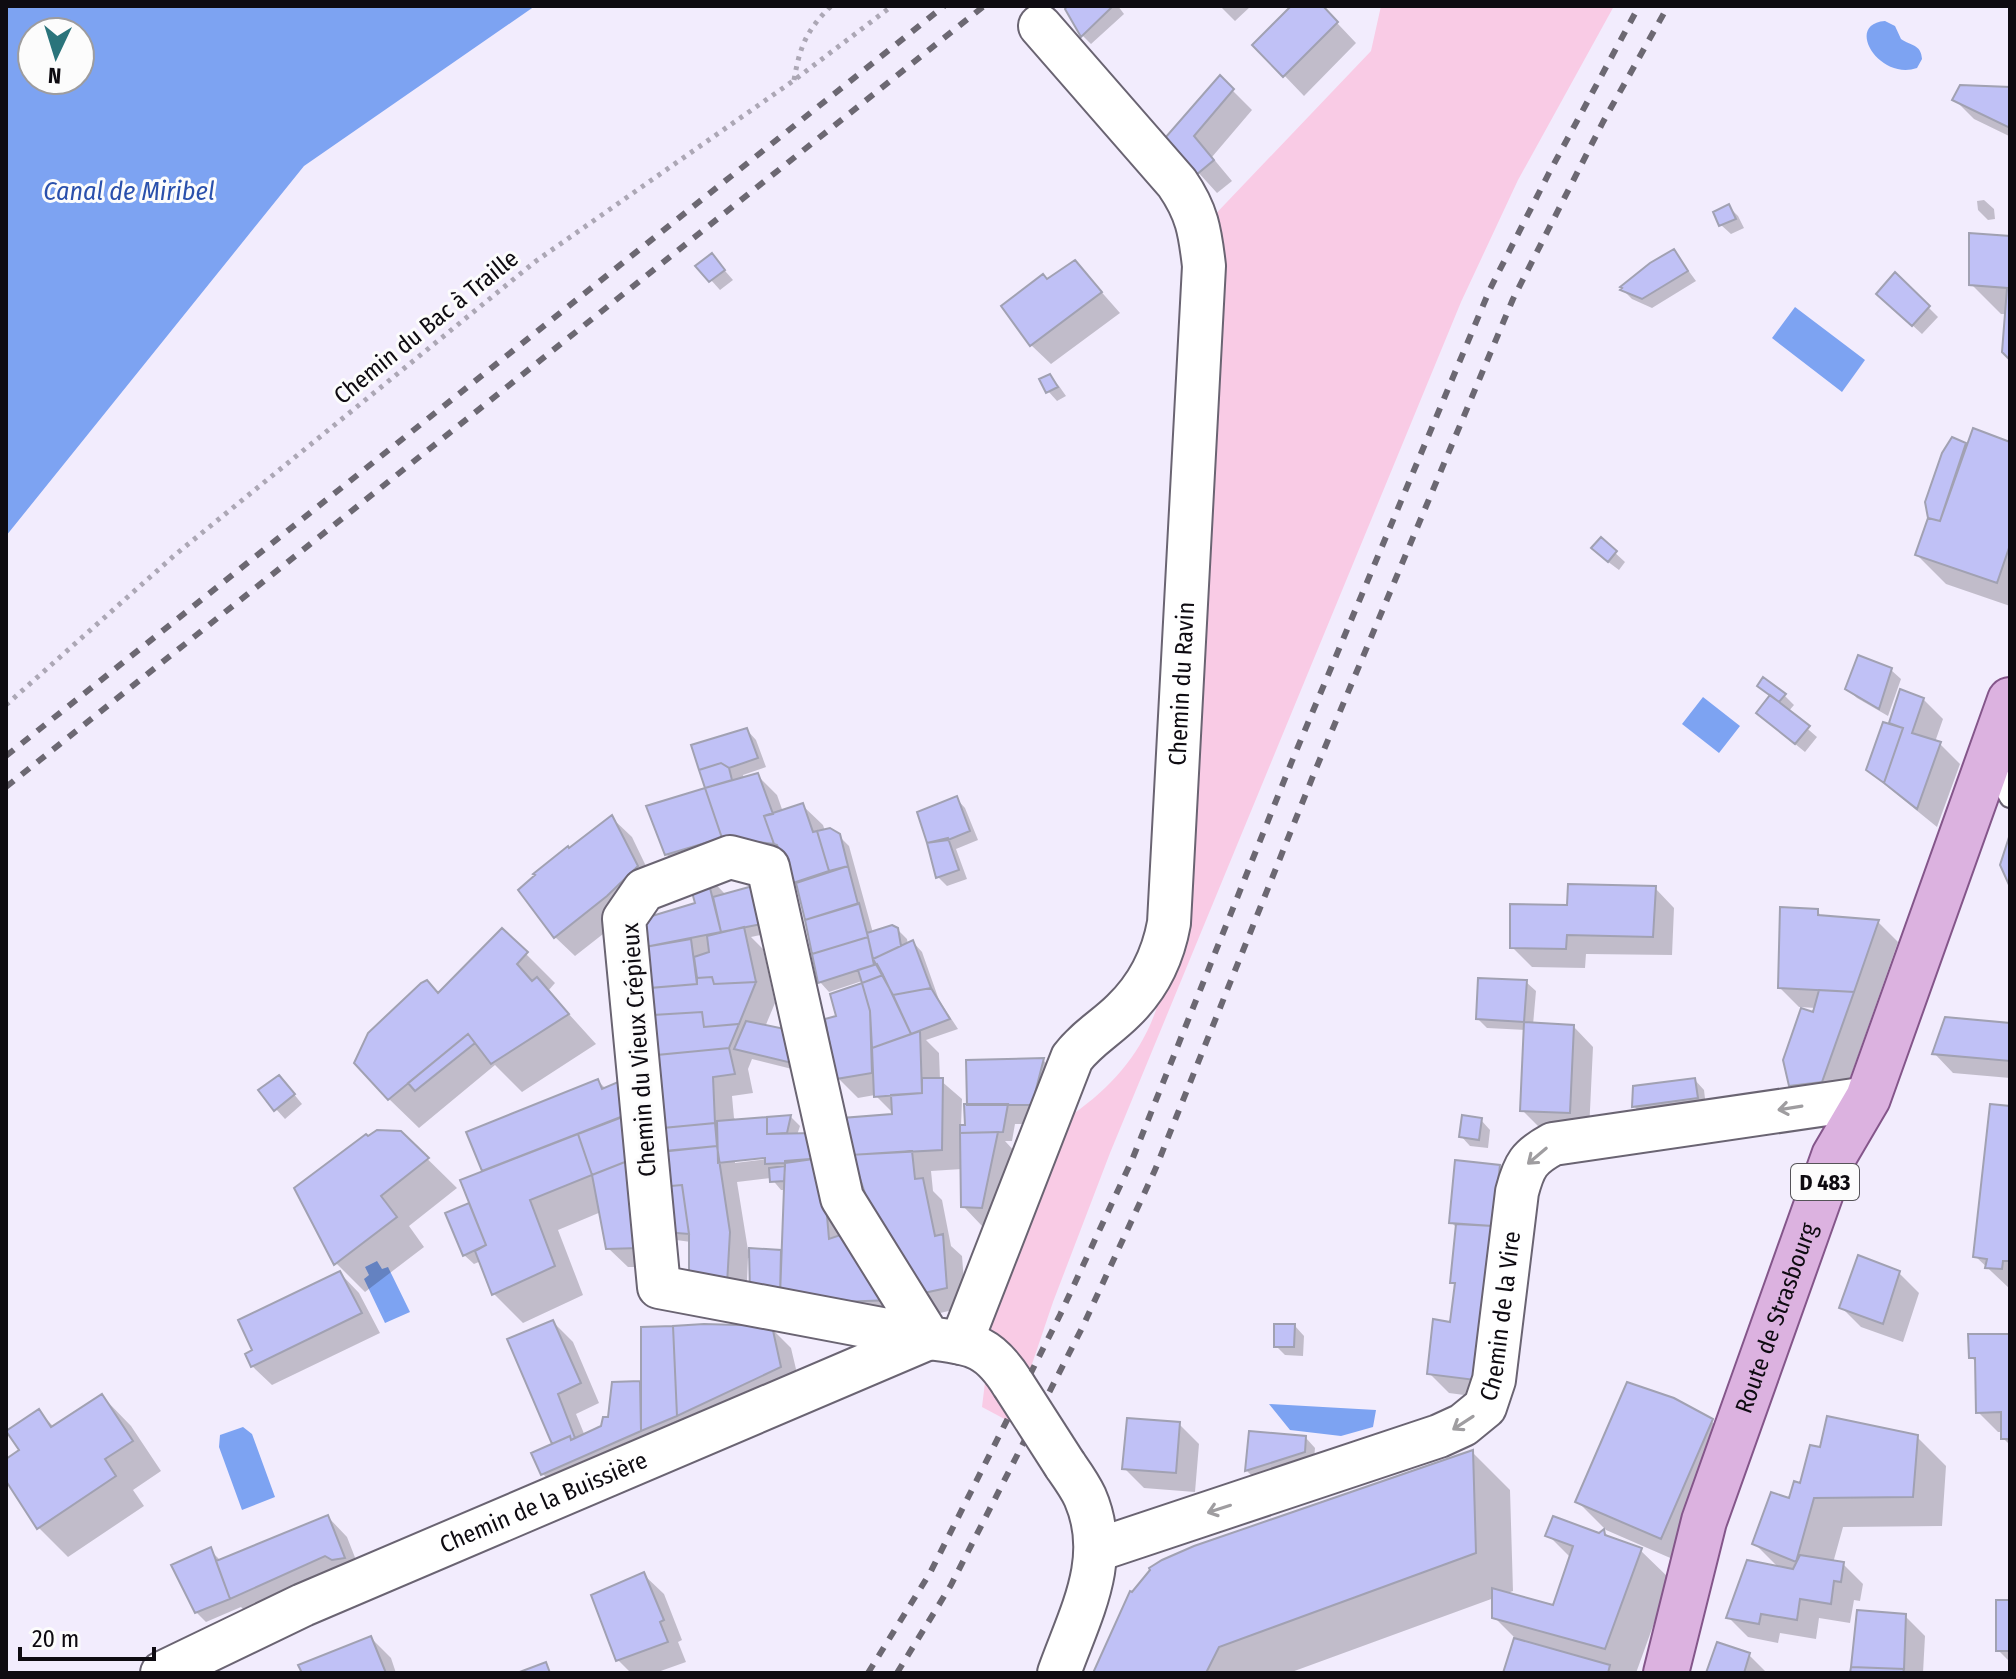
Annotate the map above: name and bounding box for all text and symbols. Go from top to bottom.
north arrow [16,16,96,96]
text: N [47,62,62,89]
water label: Canal de Miribel [43,176,215,207]
street label: Chemin du Bac à Traille [328,244,524,410]
street label: Chemin du Ravin [1163,601,1200,766]
street label: Chemin du Vieux Crépieux [616,922,662,1178]
one-way arrow [1778,1102,1803,1117]
one-way arrow [1527,1146,1548,1164]
road number: D 483 [1791,1164,1859,1200]
street label: Route de Strasbourg [1730,1219,1823,1417]
street label: Chemin de la Vire [1474,1230,1526,1405]
one-way arrow [1453,1414,1475,1431]
street label: Chemin de la Buissière [436,1446,651,1559]
one-way arrow [1207,1503,1232,1518]
scale bar [20,1611,154,1661]
text: 20 m [32,1625,79,1653]

